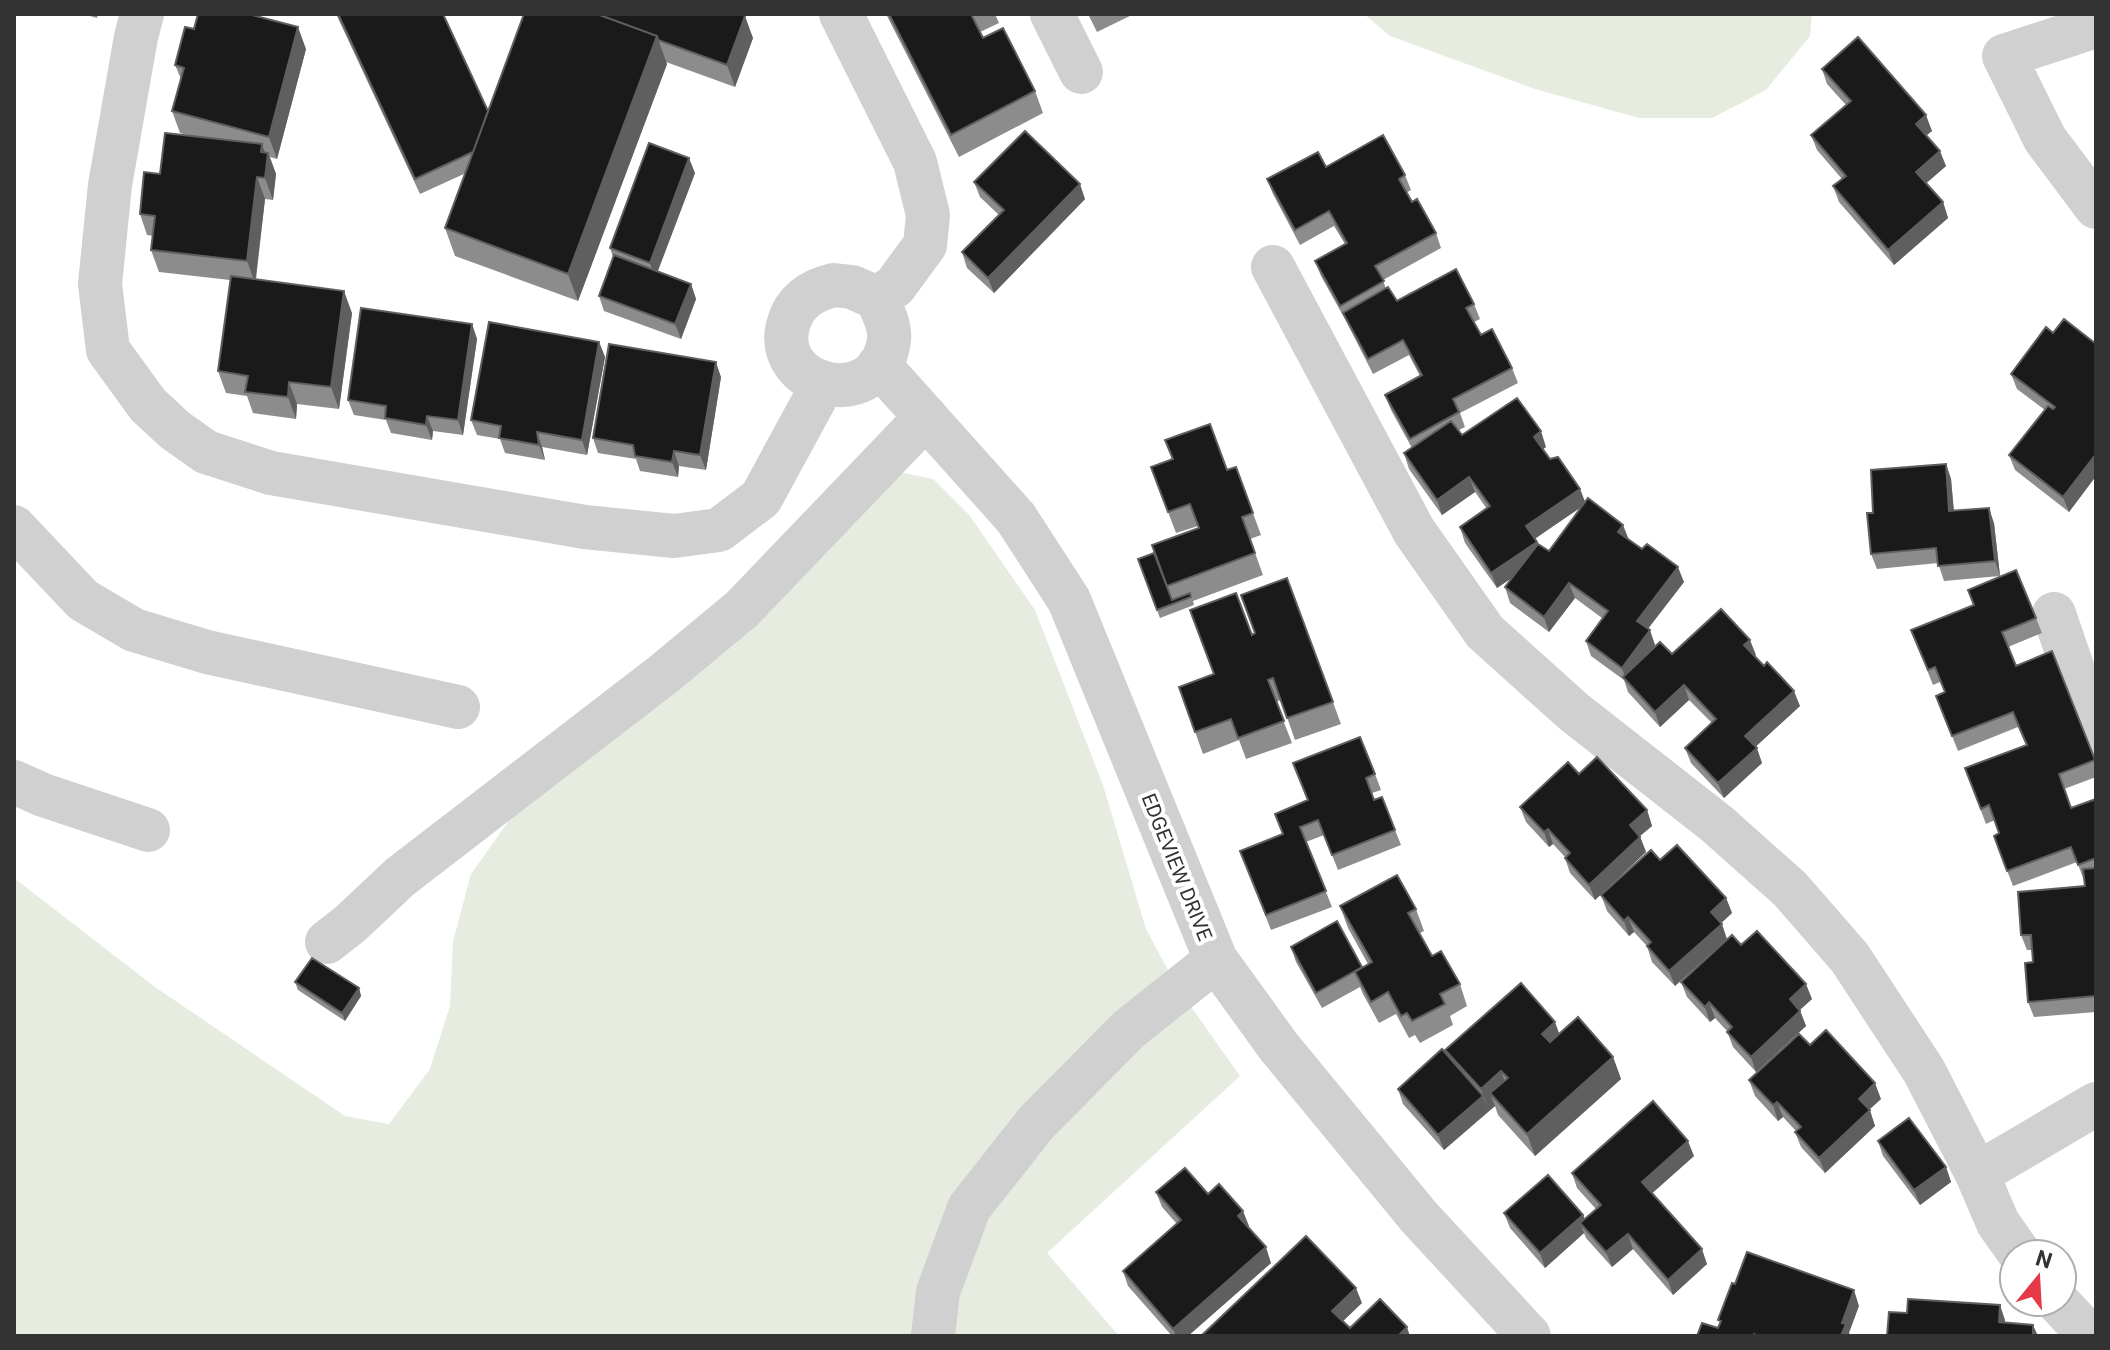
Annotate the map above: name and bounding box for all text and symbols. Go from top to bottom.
street label: EDGEVIEW DRIVE [1137,790,1217,944]
north arrow [1998,1238,2078,1318]
text: N [2033,1245,2055,1274]

